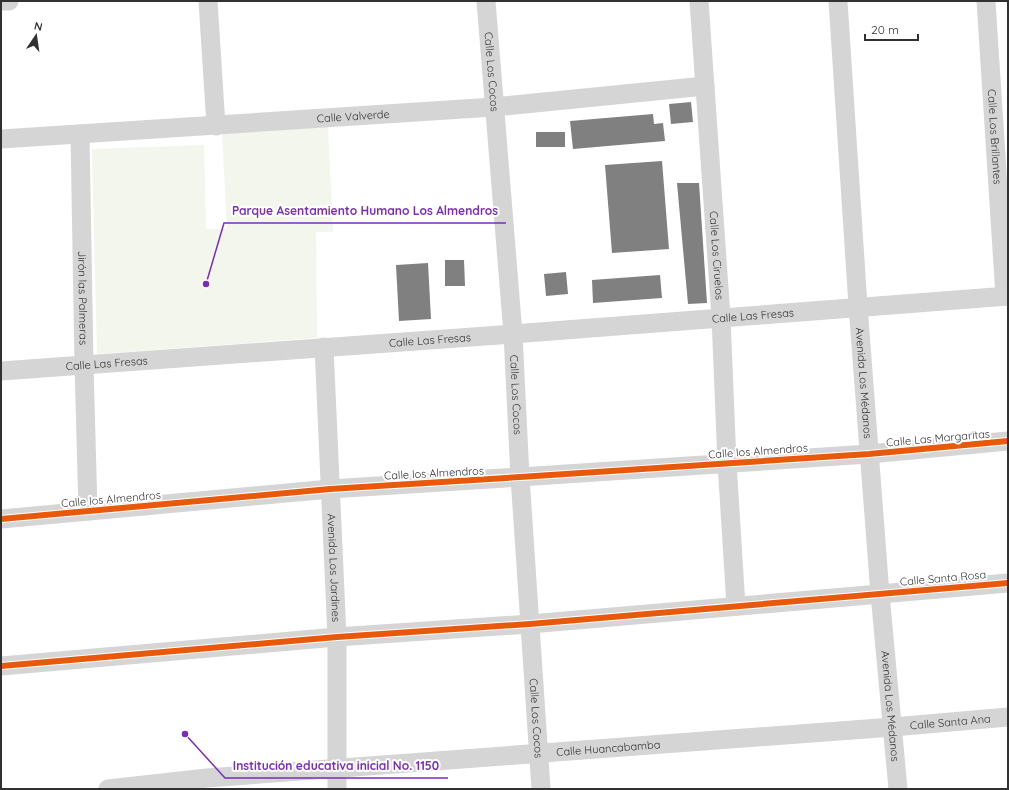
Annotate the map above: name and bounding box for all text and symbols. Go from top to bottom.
north arrow [16,16,56,56]
scale bar [865,16,918,42]
text: N [33,19,44,34]
text: 20 m [871,22,899,37]
street label: Calle Los Cocos [482,31,502,112]
street label: Calle Los Brillantes [985,89,1005,185]
street label: Calle Valverde [316,107,390,125]
callout: Parque Asentamiento Humano Los Almendros [224,199,506,223]
text: Parque Asentamiento Humano Los Almendros [232,203,498,218]
street label: Calle Los Ciruelos [707,210,727,300]
street label: Jirón las Palmeras [75,251,91,345]
street label: Calle Las Fresas [711,305,794,326]
street label: Avenida Los Médanos [853,327,875,439]
street label: Calle Las Fresas [388,330,471,350]
street label: Calle Las Fresas [65,353,148,373]
street label: Calle Los Cocos [507,354,525,435]
street label: Calle Las Margaritas [886,426,990,450]
street label: Calle los Almendros [708,441,808,461]
street label: Calle los Almendros [384,463,484,483]
street label: Calle los Almendros [61,488,161,510]
street label: Avenida Los Jardines [324,513,343,622]
street label: Calle Santa Rosa [899,567,987,589]
street label: Avenida Los Médanos [878,650,902,762]
street label: Calle Los Cocos [527,678,546,759]
street label: Calle Santa Ana [909,712,991,732]
street label: Calle Huancabamba [556,737,661,759]
callout: Institución educativa inicial No. 1150 [225,754,448,778]
text: Institución educativa inicial No. 1150 [233,758,439,773]

